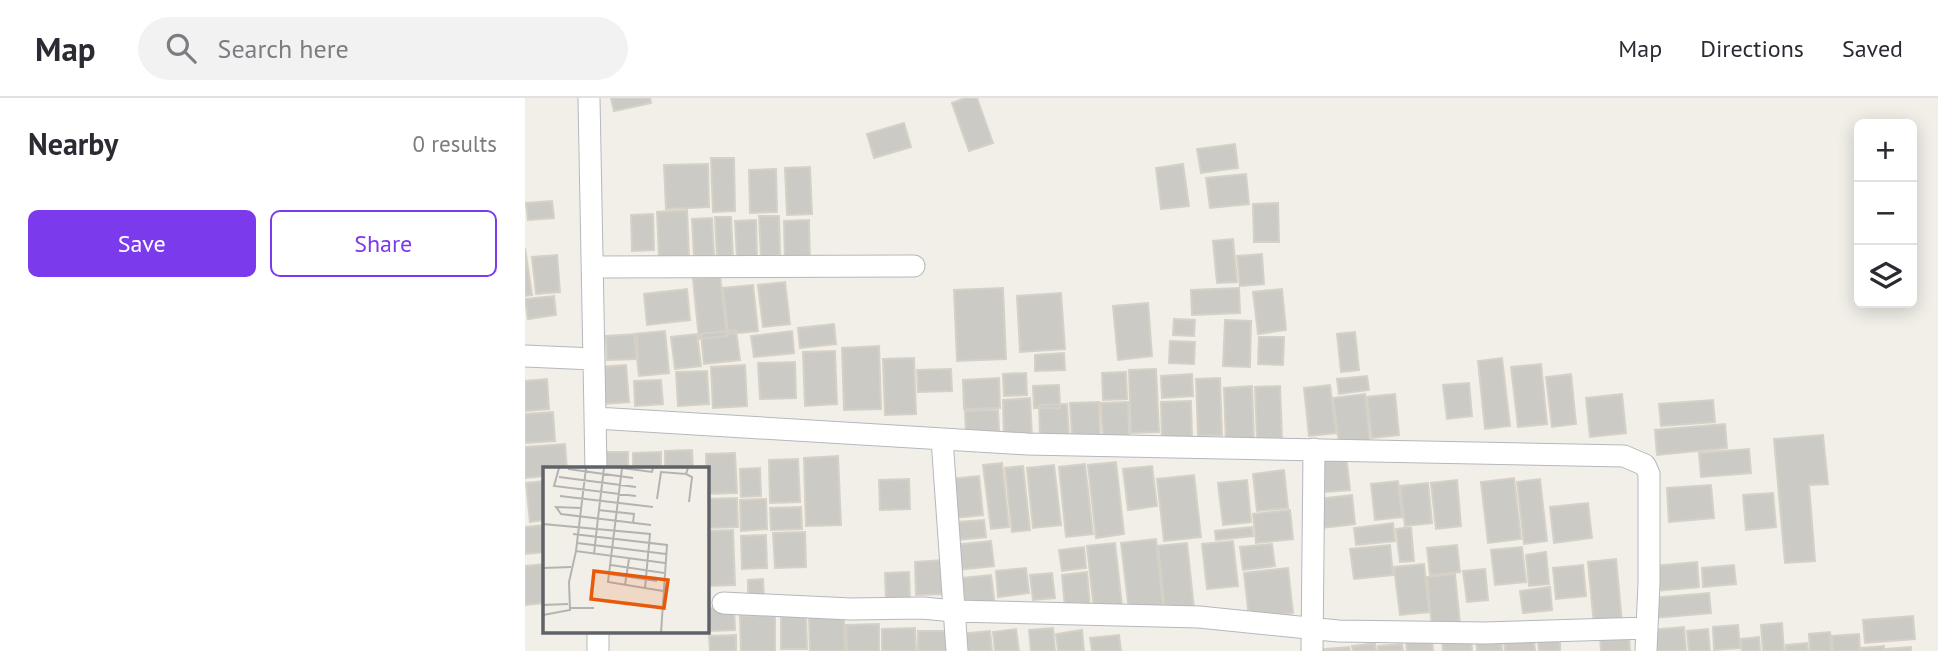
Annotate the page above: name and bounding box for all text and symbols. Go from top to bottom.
search box [138,17,628,80]
text: Map [35,27,96,70]
icon: search [162,29,200,67]
text: Search here [218,32,349,65]
text: Map [1618,33,1662,64]
text: Directions [1700,33,1804,64]
text: Saved [1842,33,1903,64]
map controls [1854,119,1917,308]
button: + [1854,119,1917,182]
text: Nearby [28,124,118,163]
text: 0 results [413,129,497,158]
button: − [1854,182,1917,245]
button: Save [28,210,256,277]
button: Share [270,210,497,277]
button: layers [1854,245,1917,308]
inset map [543,467,709,634]

